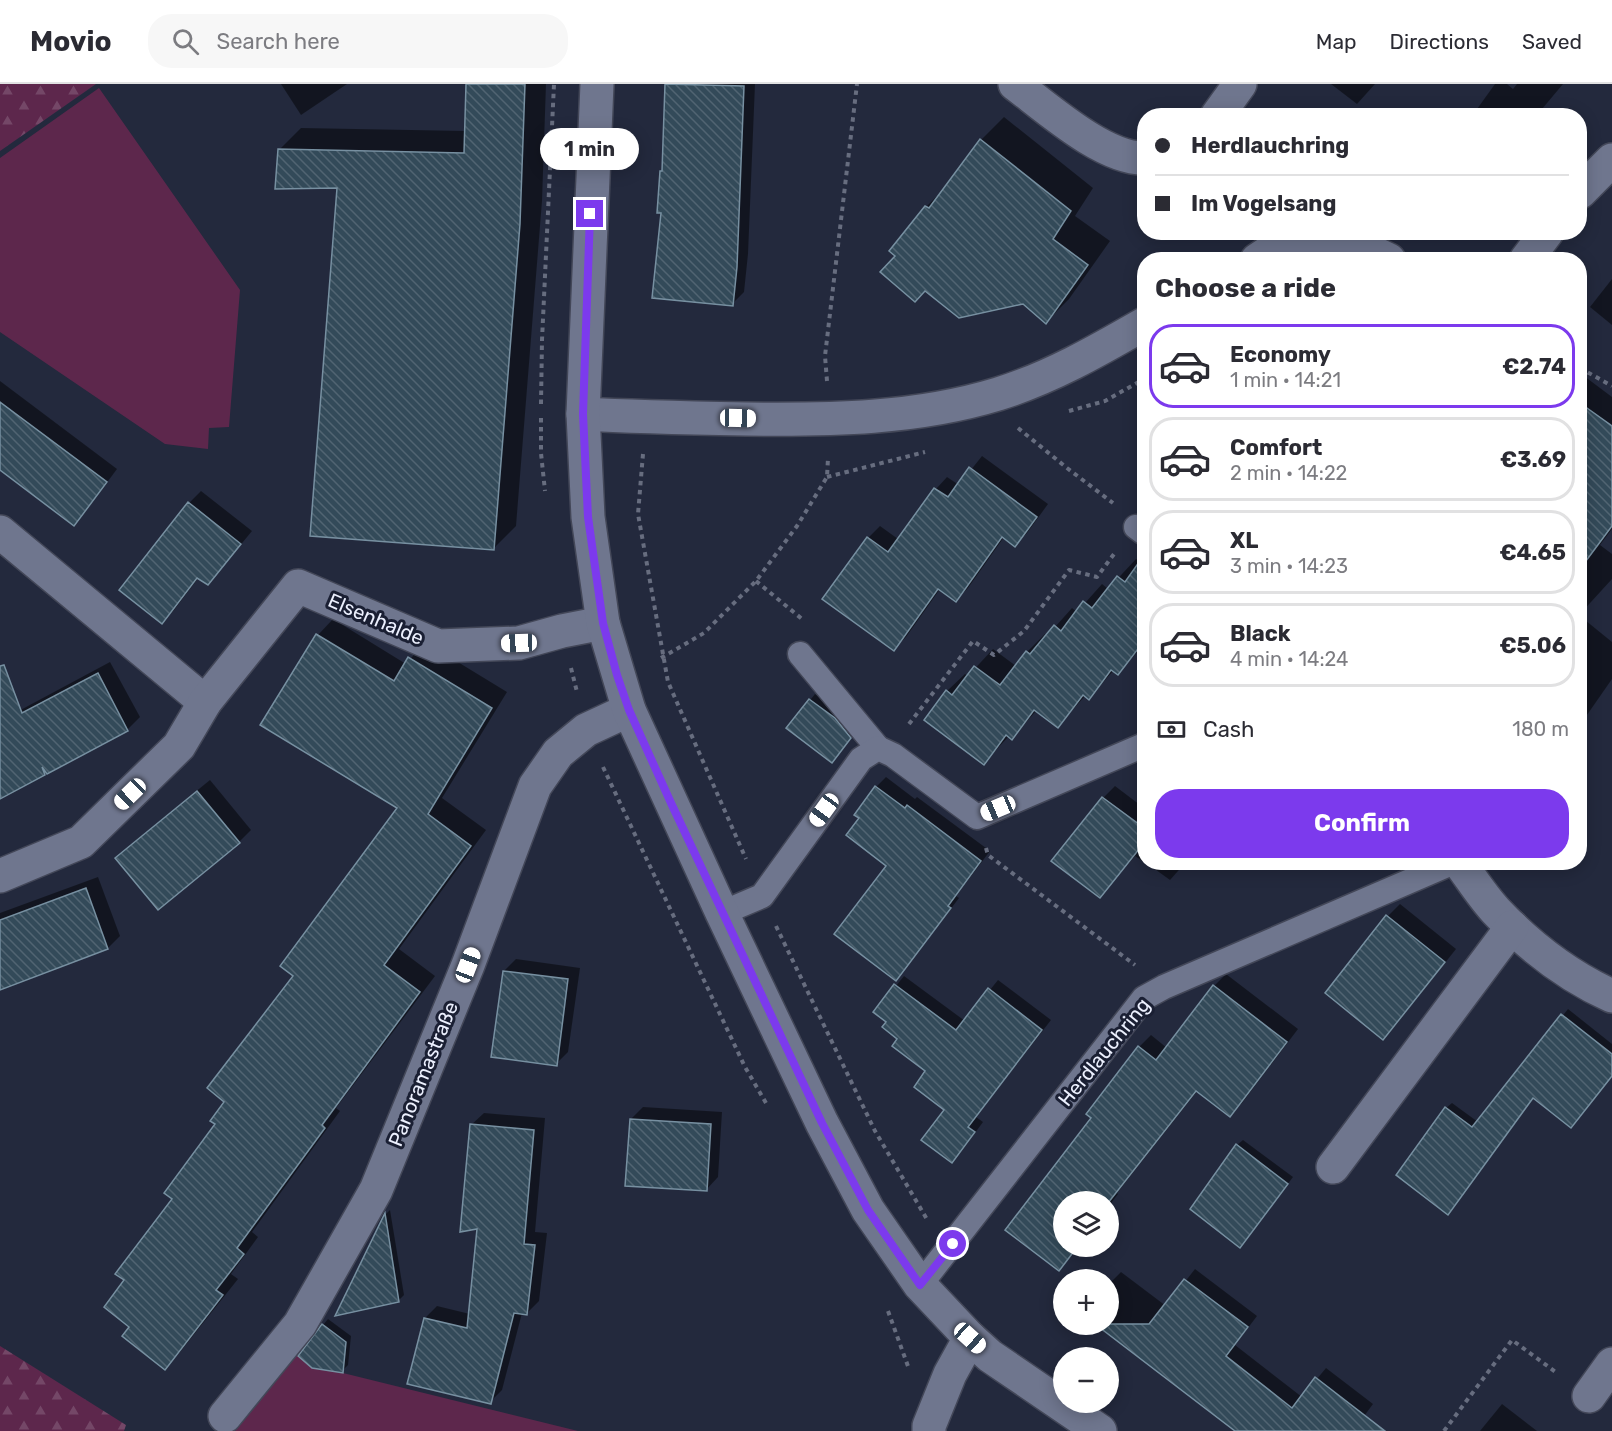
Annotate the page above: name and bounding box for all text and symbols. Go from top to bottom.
search box [148,14,568,68]
text: Movio [30,25,112,58]
icon: search [169,25,202,58]
text: Search here [217,28,340,55]
text: Map [1316,29,1357,54]
text: Directions [1390,29,1489,54]
text: Saved [1522,29,1582,54]
callout: 1 min [540,127,640,169]
text: Herdlauchring [1191,132,1349,159]
text: 1 min [564,137,615,161]
text: Im Vogelsang [1191,190,1336,217]
route end [576,200,603,227]
text: Choose a ride [1155,272,1336,304]
icon: car [1158,339,1212,393]
text: Economy [1230,341,1331,368]
text: €2.74 [1502,353,1566,380]
text: 1 min · 14:21 [1230,368,1341,392]
car [720,409,756,427]
icon: car [1158,432,1212,486]
text: Comfort [1230,434,1322,461]
text: €3.69 [1500,446,1566,473]
text: 2 min · 14:22 [1230,461,1347,485]
icon: car [1158,525,1212,579]
text: XL [1230,527,1258,554]
text: €4.65 [1499,539,1566,566]
text: 3 min · 14:23 [1230,554,1348,578]
street label: Elsenhalde [325,588,427,650]
icon: car [1158,618,1212,672]
text: Black [1230,620,1291,647]
text: €5.06 [1499,632,1566,659]
car [501,633,537,653]
text: 4 min · 14:24 [1230,647,1349,671]
icon: cash [1155,713,1188,746]
text: Cash [1203,716,1254,743]
text: 180 m [1512,717,1569,741]
car [111,775,149,813]
button: Confirm [1155,789,1569,858]
car [806,790,842,830]
car [978,793,1018,823]
car [453,945,483,985]
street label: Herdlauchring [1053,993,1155,1111]
street label: Panoramastraße [383,998,463,1150]
map controls [1053,1191,1119,1413]
button: layers [1053,1191,1119,1257]
route start [939,1230,966,1257]
button: + [1053,1269,1119,1335]
car [951,1319,989,1357]
button: − [1053,1347,1119,1413]

